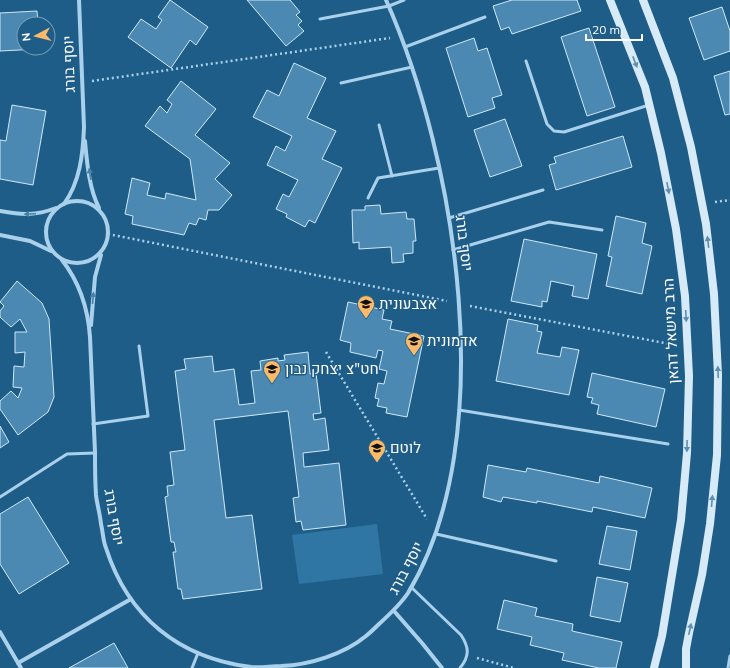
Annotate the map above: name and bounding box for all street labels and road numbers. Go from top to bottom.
street label: יוסף בורג [58,35,79,93]
street label: יוסף בורג [452,214,477,272]
street label: הרב מישאל דהאן [658,278,683,384]
street label: יוסף בורג [100,487,129,547]
street label: יוסף בורג [384,538,427,597]

